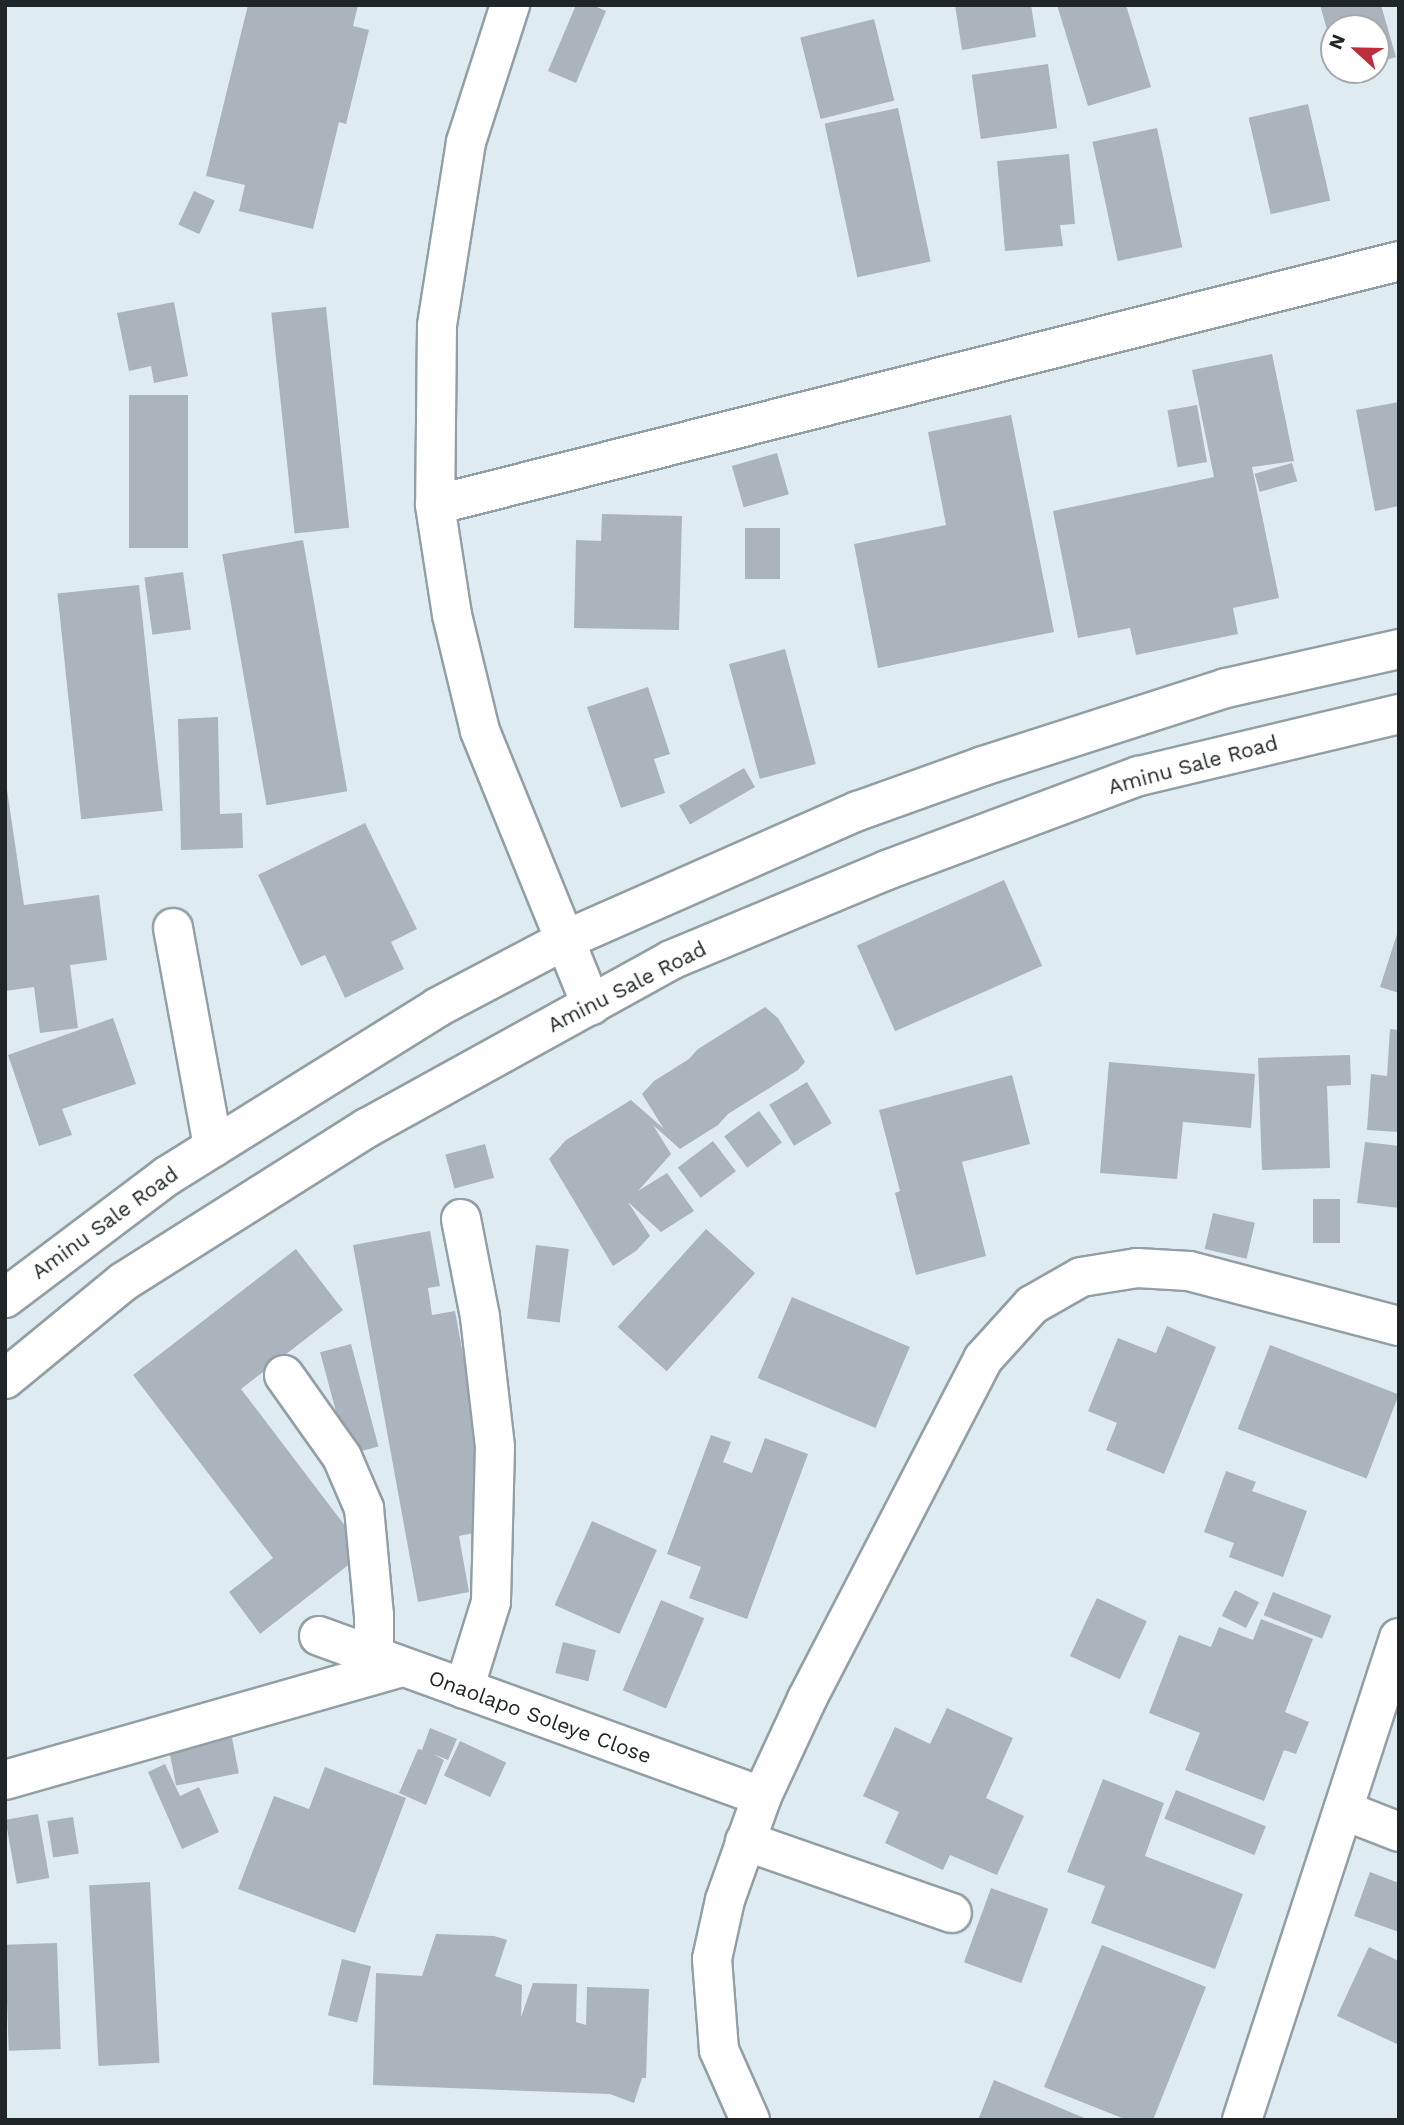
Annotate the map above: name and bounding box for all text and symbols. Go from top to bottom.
north arrow [1320,14,1390,84]
text: N [1324,31,1350,53]
street label: Aminu Sale Road [1105,730,1281,800]
street label: Aminu Sale Road [543,936,711,1038]
street label: Aminu Sale Road [27,1161,183,1285]
street label: Onaolapo Soleye Close [425,1665,655,1769]

